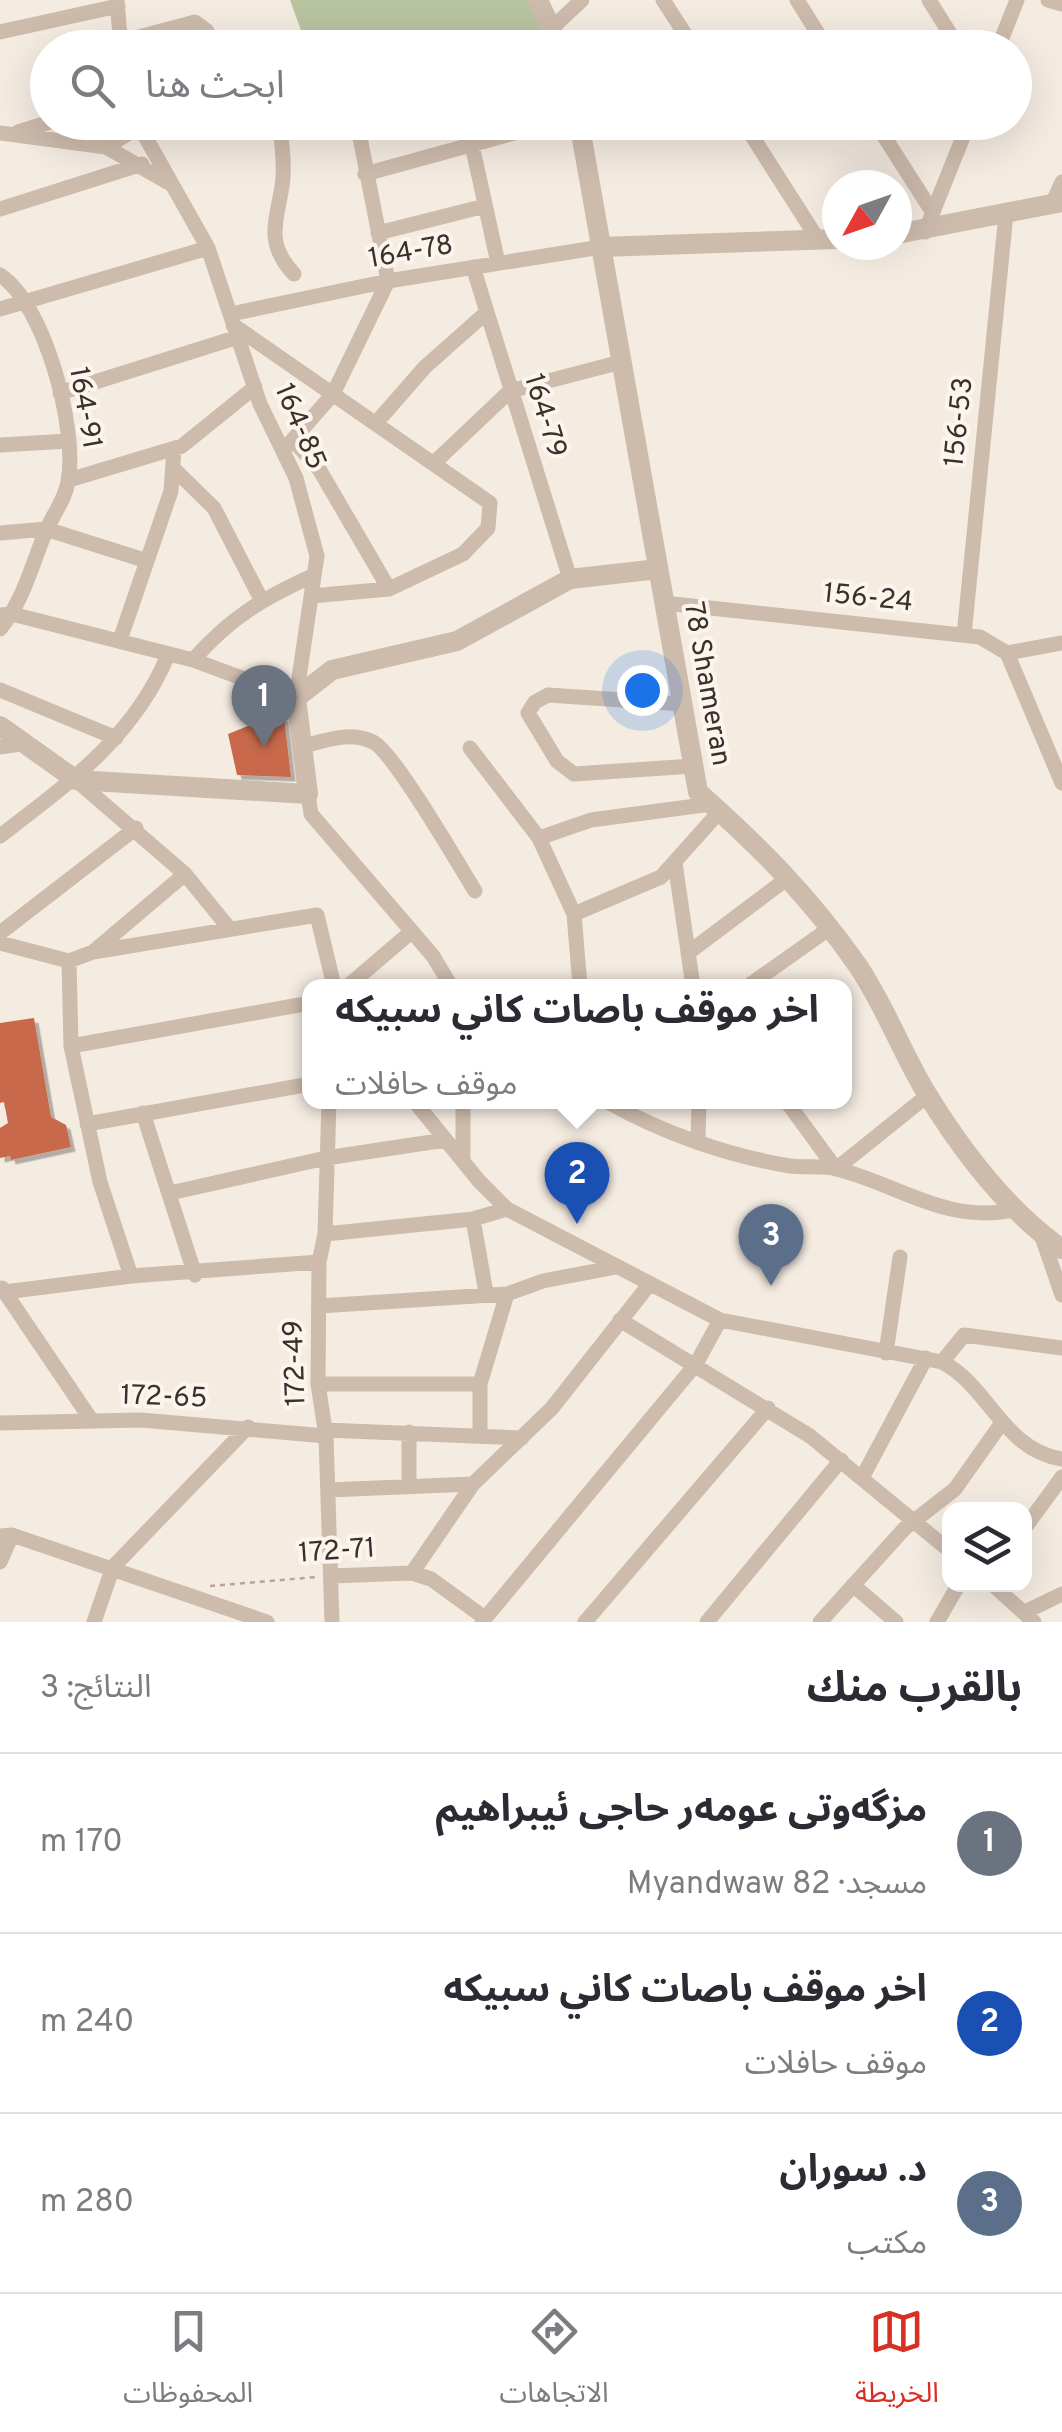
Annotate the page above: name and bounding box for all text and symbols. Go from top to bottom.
search box [30,30,1032,140]
icon: search [65,58,120,113]
text: ابحث هنا [145,63,285,112]
north arrow [822,170,912,260]
street label: 164-78 [366,228,456,278]
street label: 164-91 [59,364,109,452]
street label: 164-79 [514,370,574,462]
street label: 156-53 [937,375,983,469]
street label: 164-85 [265,378,333,476]
street label: 156-24 [821,576,915,622]
street label: 78 Shameran [674,599,738,769]
pin: 1 [232,664,296,747]
your location [617,665,668,716]
popup [302,979,852,1109]
text: اخر موقف باصات كاني سبيكه [335,988,819,1037]
text: موقف حافلات [335,1066,518,1106]
pin: 2 [544,1142,610,1224]
pin: 3 [738,1204,804,1286]
street label: 172-49 [277,1319,315,1407]
street label: 172-65 [120,1378,208,1418]
map controls [942,1502,1032,1592]
button: layers [942,1502,1032,1592]
street label: 172-71 [297,1531,377,1573]
text: بالقرب منك [807,1664,1022,1717]
text: النتائج: 3 [40,1669,152,1709]
text: مزگەوتی عومەر حاجی ئیبراهیم [436,1787,927,1836]
text: 170 m [40,1823,123,1863]
text: 1 [983,1823,996,1863]
text: مسجد · 82 Myandwaw [627,1865,927,1905]
text: اخر موقف باصات كاني سبيكه [443,1967,927,2016]
text: 240 m [40,2003,134,2043]
text: 2 [980,2003,999,2043]
text: موقف حافلات [745,2045,927,2085]
text: د. سوران [779,2147,927,2196]
text: 280 m [40,2183,134,2223]
text: 3 [980,2183,999,2223]
text: مكتب [847,2225,927,2265]
tab: المحفوظات [123,2304,253,2423]
tab: الاتجاهات [499,2304,609,2423]
tab: الخريطة [855,2304,939,2423]

